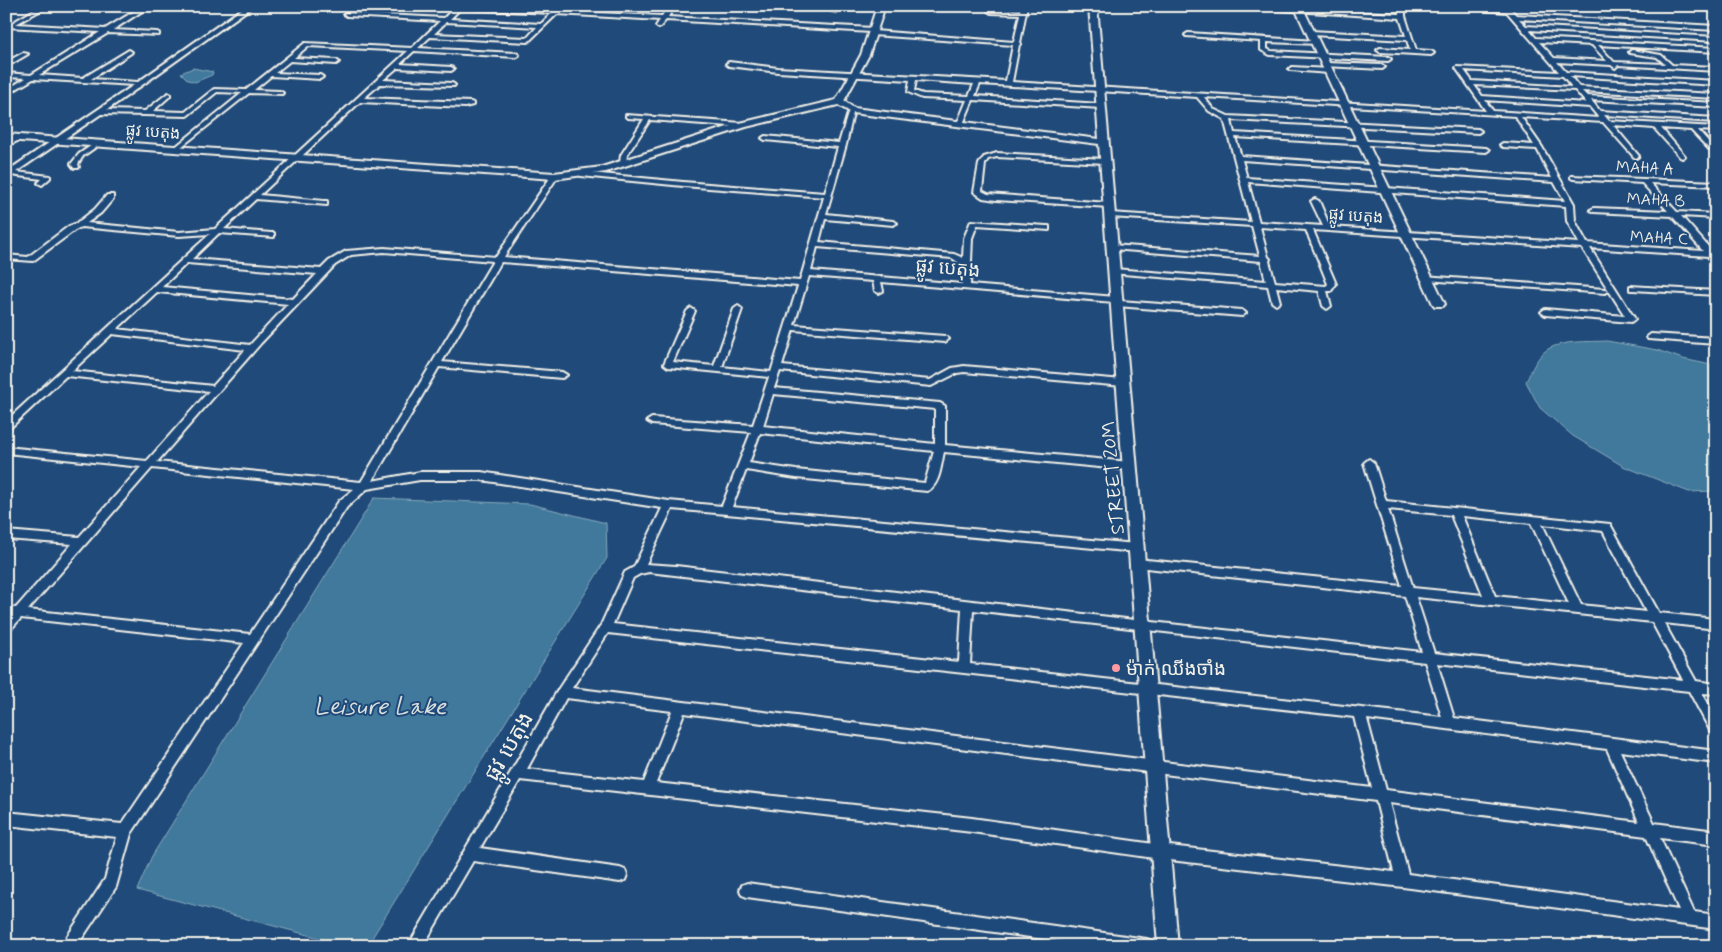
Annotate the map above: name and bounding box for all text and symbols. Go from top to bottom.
street label: ផ្លូវ បេតុង [125,120,181,148]
street label: MAHA A [1615,156,1675,181]
street label: MAHA B [1626,188,1686,213]
street label: ផ្លូវ បេតុង [1328,204,1384,232]
street label: MAHA C [1629,226,1688,251]
street label: ផ្លូវ បេតុង [914,253,981,287]
street label: STREET 20M [1096,420,1131,536]
place label: ម៉ាក់ ឈីងចាំង [1126,657,1226,682]
marker: ម៉ាក់ ឈីងចាំង [1110,662,1122,674]
water label: Leisure Lake [314,692,447,723]
street label: ផ្លូវ បេតុង [479,707,545,789]

